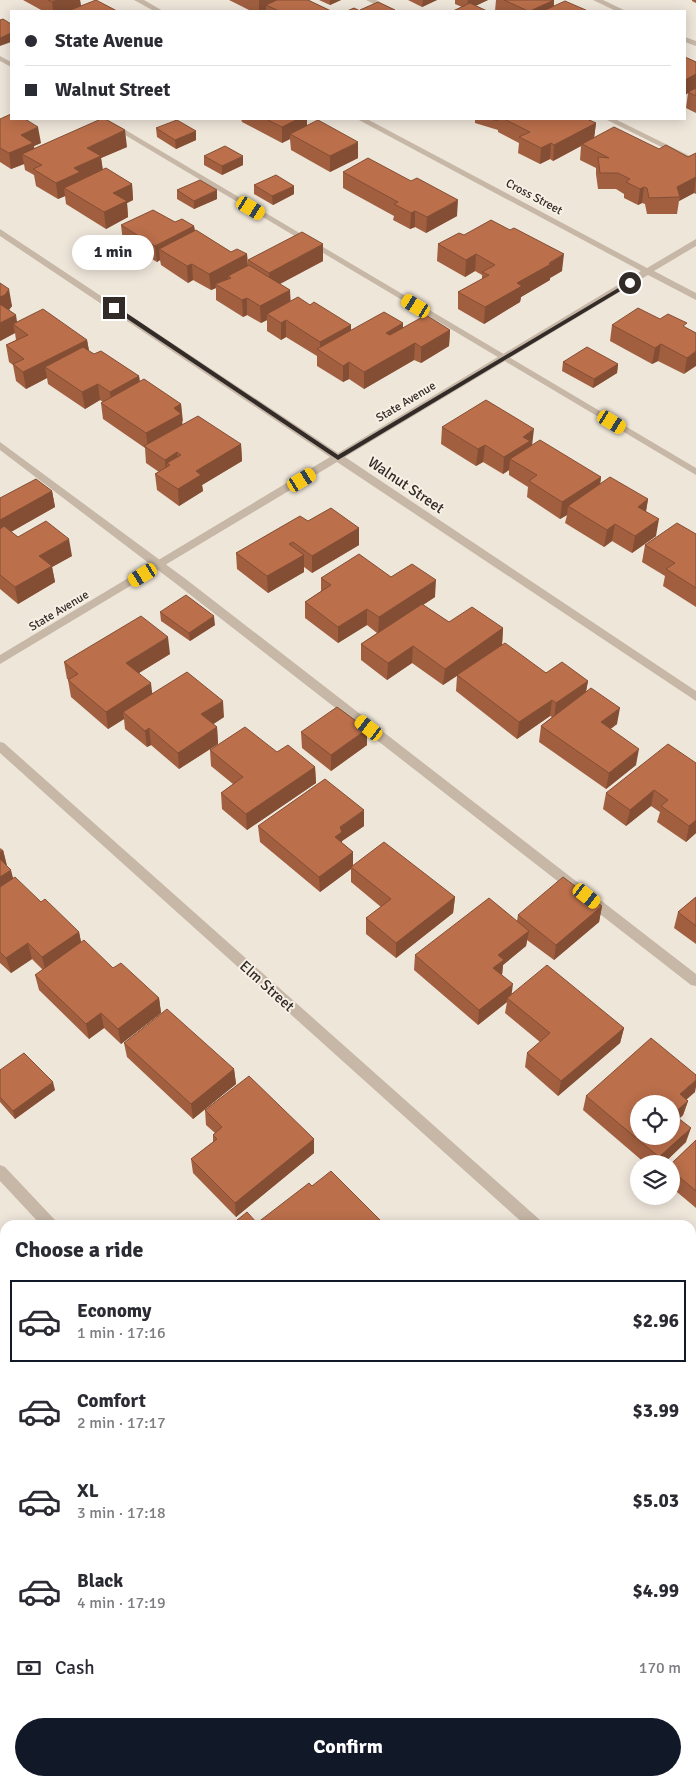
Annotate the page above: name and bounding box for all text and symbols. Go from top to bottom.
text: State Avenue [55,29,163,53]
text: Walnut Street [55,78,170,102]
street label: Cross Street [503,176,565,218]
car [234,194,267,222]
callout: 1 min [73,236,155,270]
text: 1 min [94,242,132,262]
route start [619,272,641,294]
car [399,292,432,320]
route end [103,297,125,319]
street label: State Avenue [373,378,439,426]
car [595,408,628,436]
street label: Walnut Street [364,453,448,517]
car [285,466,318,494]
car [126,561,159,589]
street label: State Avenue [26,587,92,635]
car [352,713,385,743]
car [570,881,603,911]
street label: Elm Street [236,957,298,1015]
map controls [630,1095,680,1205]
button: locate [630,1095,680,1145]
button: layers [630,1155,680,1205]
text: Choose a ride [15,1236,143,1263]
icon: car [17,1299,62,1344]
text: Economy [77,1299,151,1323]
text: $2.96 [633,1309,679,1333]
text: 1 min · 17:16 [77,1323,166,1343]
icon: car [17,1389,62,1434]
text: Comfort [77,1389,146,1413]
text: $3.99 [633,1399,679,1423]
text: 2 min · 17:17 [77,1413,166,1433]
icon: car [17,1479,62,1524]
text: XL [77,1479,99,1503]
text: $5.03 [633,1489,679,1513]
text: 3 min · 17:18 [77,1503,166,1523]
icon: car [17,1569,62,1614]
text: Black [77,1569,123,1593]
text: $4.99 [633,1579,679,1603]
text: 4 min · 17:19 [77,1593,166,1613]
icon: cash [15,1654,43,1682]
text: Cash [55,1656,95,1680]
text: 170 m [639,1658,681,1678]
button: Confirm [15,1718,681,1776]

